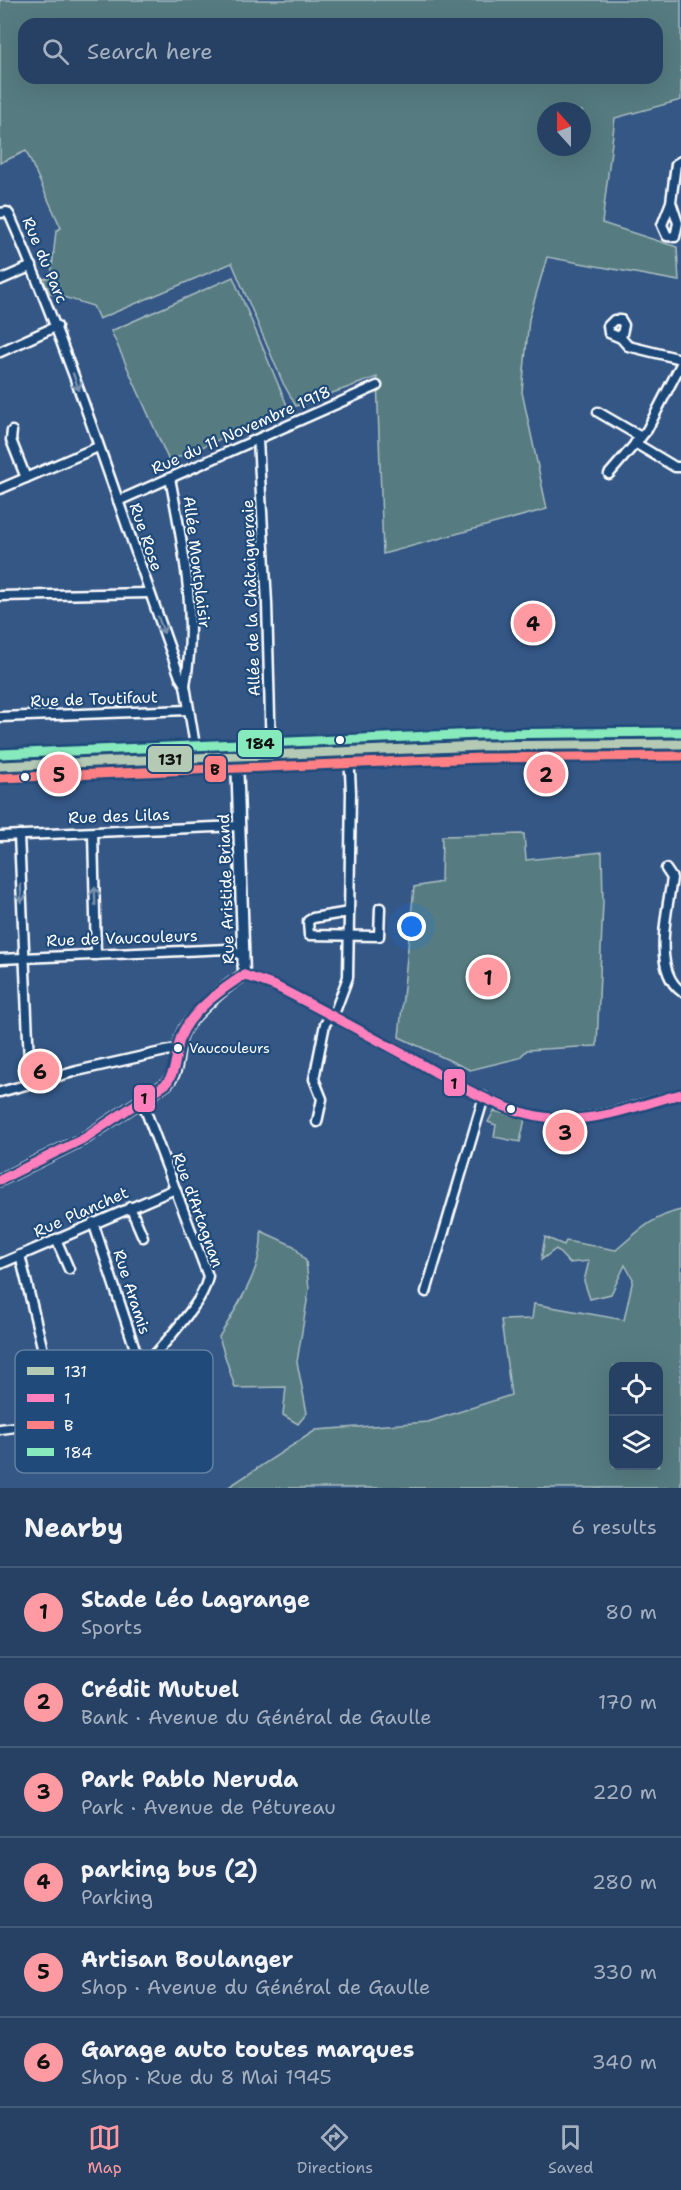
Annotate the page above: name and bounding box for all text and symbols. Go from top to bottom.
search box [18,18,663,84]
icon: search [39,35,72,68]
text: Search here [87,37,213,66]
north arrow [537,102,591,156]
street label: Rue du Parc [17,214,73,306]
one-way arrow [71,372,82,391]
street label: Rue du 11 Novembre 1918 [148,381,334,479]
street label: Allée Montplaisir [178,495,216,629]
street label: Allée de la Châtaigneraie [237,499,265,697]
street label: Rue Rose [124,500,168,574]
pin: 4 [514,600,552,646]
one-way arrow [157,615,168,634]
street label: Rue de Toutifaut [30,686,158,712]
line badge: 184 [237,729,283,758]
text: 184 [245,733,275,754]
unlabelled marker [334,734,346,746]
line badge: 131 [147,745,193,773]
text: 131 [158,749,182,770]
pin: 5 [40,752,78,796]
pin: 2 [526,752,566,796]
line badge: B [204,755,227,783]
text: B [210,759,220,780]
unlabelled marker [19,771,31,783]
street label: Rue des Lilas [68,804,170,828]
street label: Rue Aristide Briand [213,813,239,965]
one-way arrow [15,883,27,903]
one-way arrow [89,887,100,907]
your location [397,912,426,941]
street label: Rue de Vaucouleurs [46,925,198,951]
pin: 1 [468,954,508,1000]
place label: Vaucouleurs [189,1039,270,1057]
marker: Vaucouleurs [172,1042,184,1054]
pin: 6 [20,1048,60,1094]
line badge: 1 [443,1068,466,1097]
text: 1 [450,1073,458,1094]
line badge: 1 [133,1084,156,1113]
text: 1 [140,1088,148,1109]
unlabelled marker [505,1103,517,1115]
pin: 3 [546,1110,584,1154]
street label: Rue d'Artagnan [167,1150,229,1270]
street label: Rue Planchet [30,1182,132,1242]
street label: Rue Aramis [108,1247,156,1337]
legend [15,1350,213,1473]
text: 131 [64,1361,87,1382]
map controls [609,1362,663,1470]
button: locate [609,1362,663,1416]
text: 1 [64,1388,71,1409]
text: B [64,1415,73,1436]
button: layers [609,1416,663,1470]
text: 184 [64,1442,92,1463]
text: Nearby [24,1510,123,1545]
text: 6 results [571,1514,657,1540]
text: Stade Léo Lagrange [81,1585,310,1614]
text: 1 [39,1599,48,1625]
text: 80 m [605,1599,657,1625]
text: Sports [81,1614,142,1640]
text: Crédit Mutuel [81,1675,239,1704]
text: 2 [37,1689,51,1715]
text: 170 m [598,1689,657,1715]
text: Bank · Avenue du Général de Gaulle [81,1704,432,1730]
text: Park Pablo Neruda [81,1765,298,1794]
text: 3 [37,1779,51,1805]
text: 220 m [593,1779,657,1805]
text: Park · Avenue de Pétureau [81,1794,336,1820]
text: parking bus (2) [81,1855,258,1884]
text: 4 [37,1869,51,1895]
text: 280 m [592,1869,657,1895]
text: Parking [81,1884,153,1910]
text: Artisan Boulanger [81,1945,293,1974]
text: 5 [37,1959,50,1985]
text: 330 m [593,1959,657,1985]
text: Shop · Avenue du Général de Gaulle [81,1974,430,2000]
text: Garage auto toutes marques [81,2035,414,2064]
text: 6 [37,2049,51,2075]
text: 340 m [592,2049,657,2075]
text: Shop · Rue du 8 Mai 1945 [81,2064,332,2090]
tab: Map [88,2121,122,2178]
tab: Directions [297,2121,373,2178]
tab: Saved [548,2121,594,2178]

